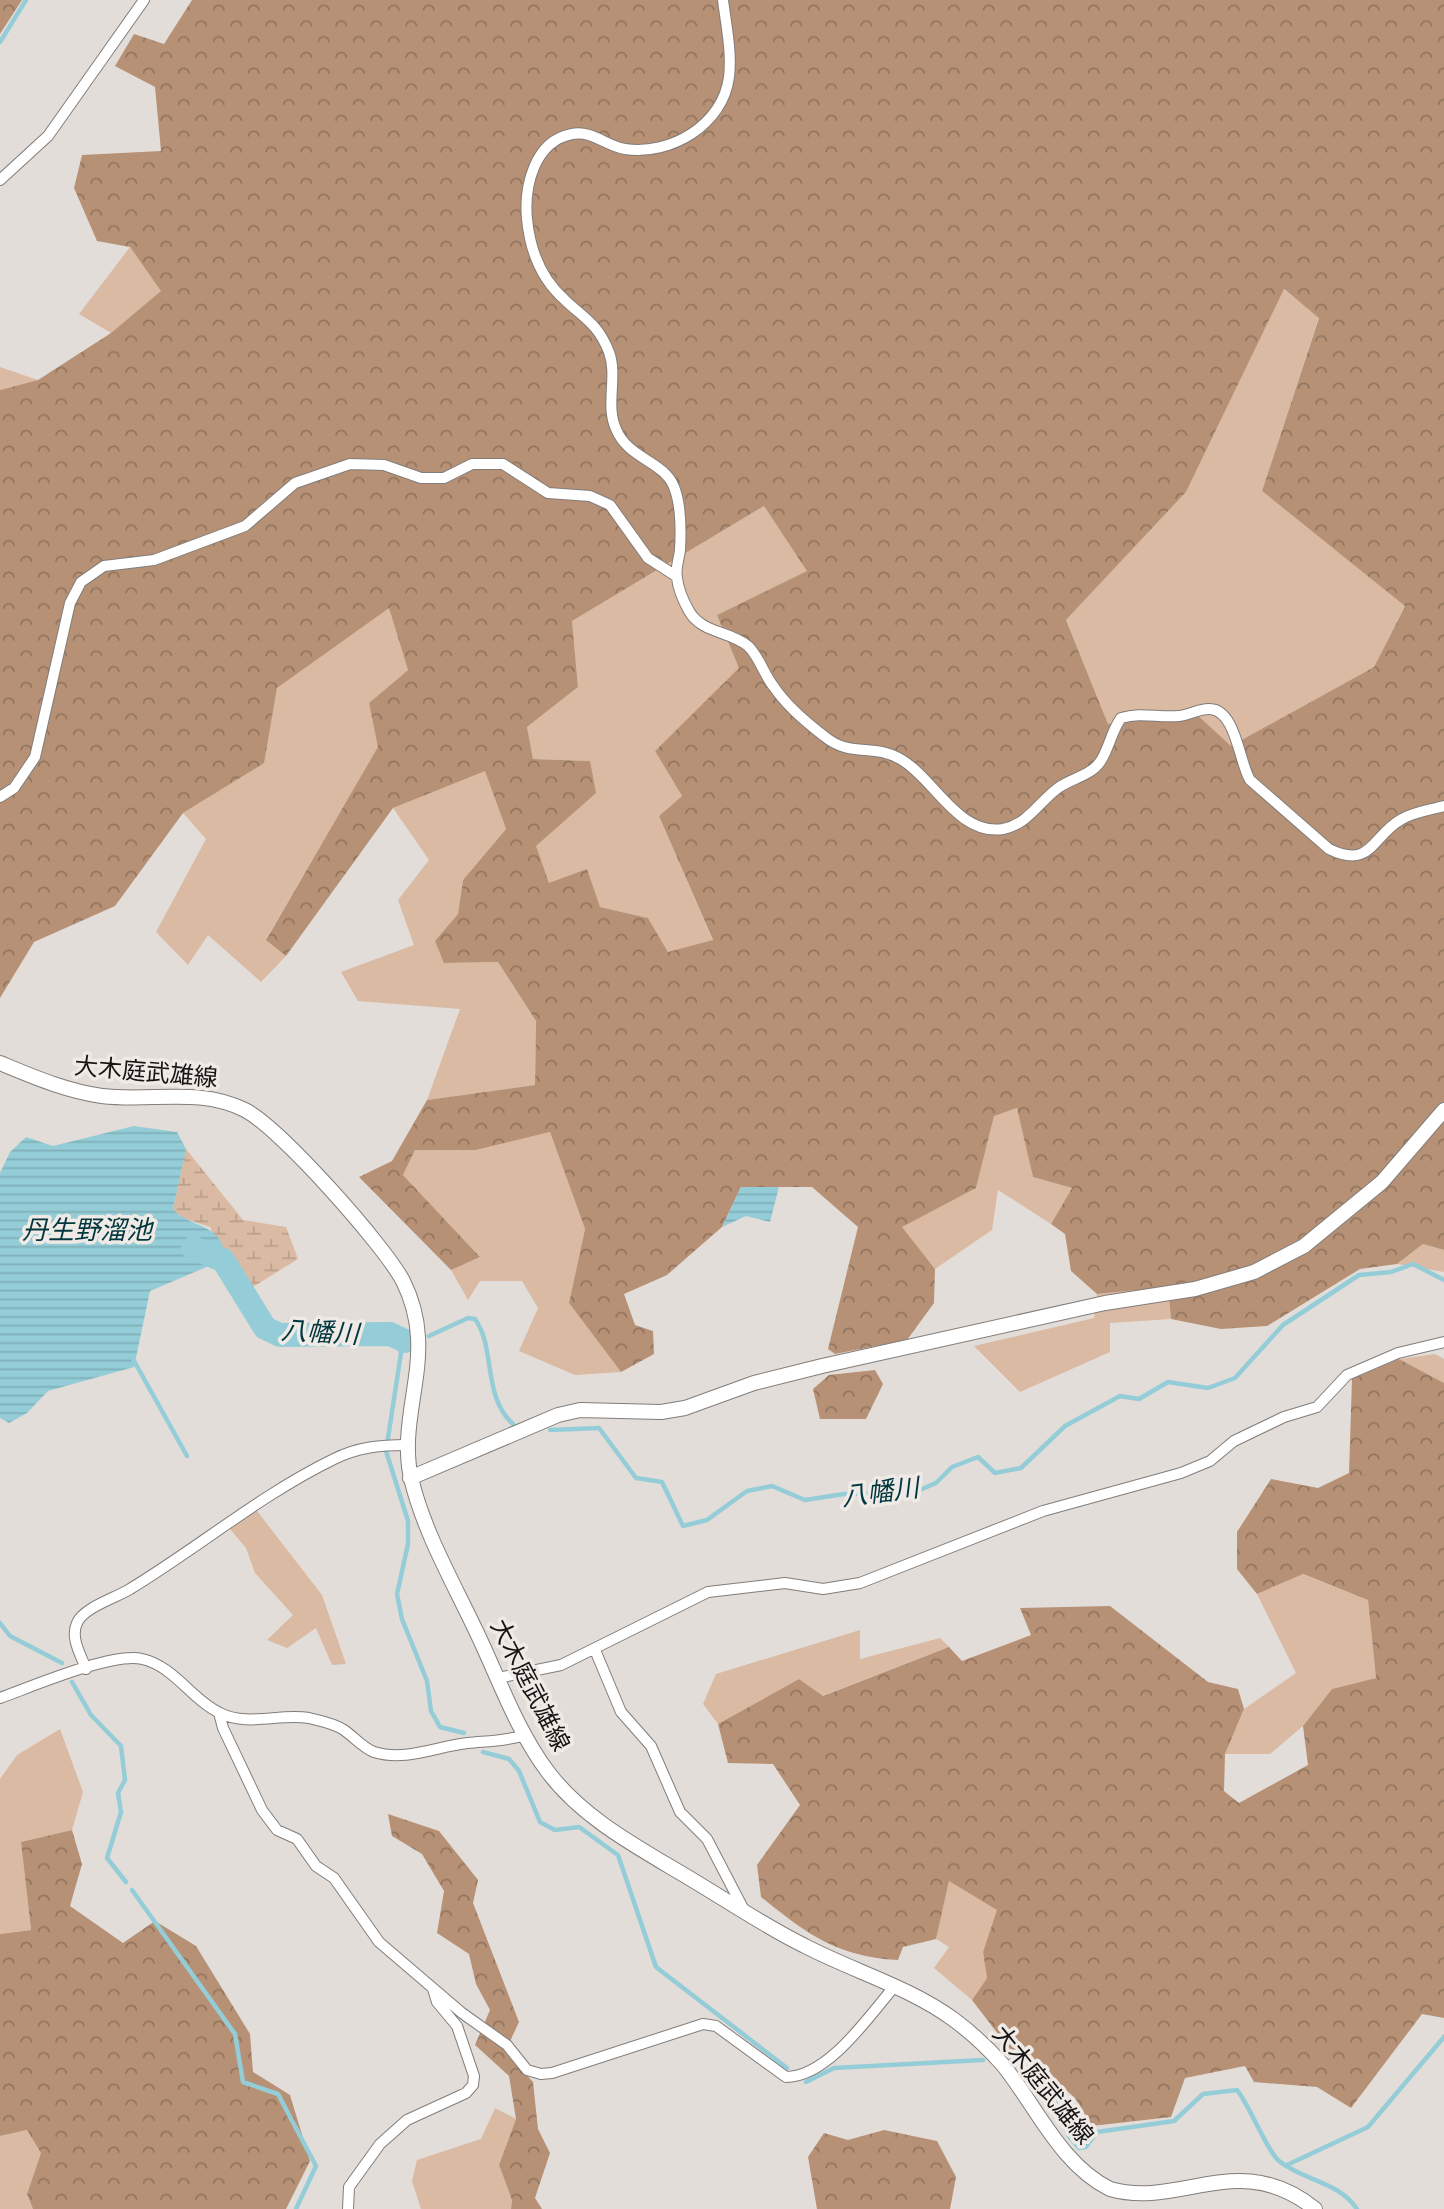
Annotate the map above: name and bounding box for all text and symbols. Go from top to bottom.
street label: 大木庭武雄線 [73,1050,219,1091]
water label: 丹生野溜池 [22,1213,155,1244]
water label: 八幡川 [280,1313,363,1348]
water label: 八幡川 [839,1470,923,1511]
street label: 大木庭武雄線 [486,1614,577,1755]
street label: 大木庭武雄線 [988,2019,1101,2149]

